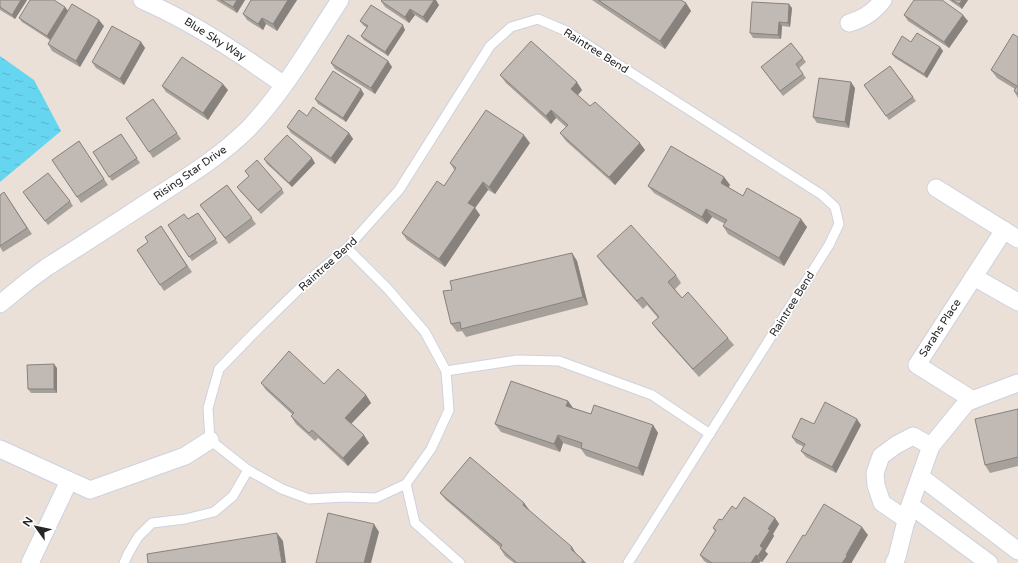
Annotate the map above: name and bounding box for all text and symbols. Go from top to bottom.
street label: Blue Sky Way [182,15,248,63]
street label: Raintree Bend [561,26,631,76]
street label: Rising Star Drive [151,143,229,203]
street label: Raintree Bend [296,234,360,294]
street label: Raintree Bend [767,269,817,339]
street label: Sarahs Place [916,297,964,359]
north arrow [16,507,56,547]
text: N [20,515,36,529]

